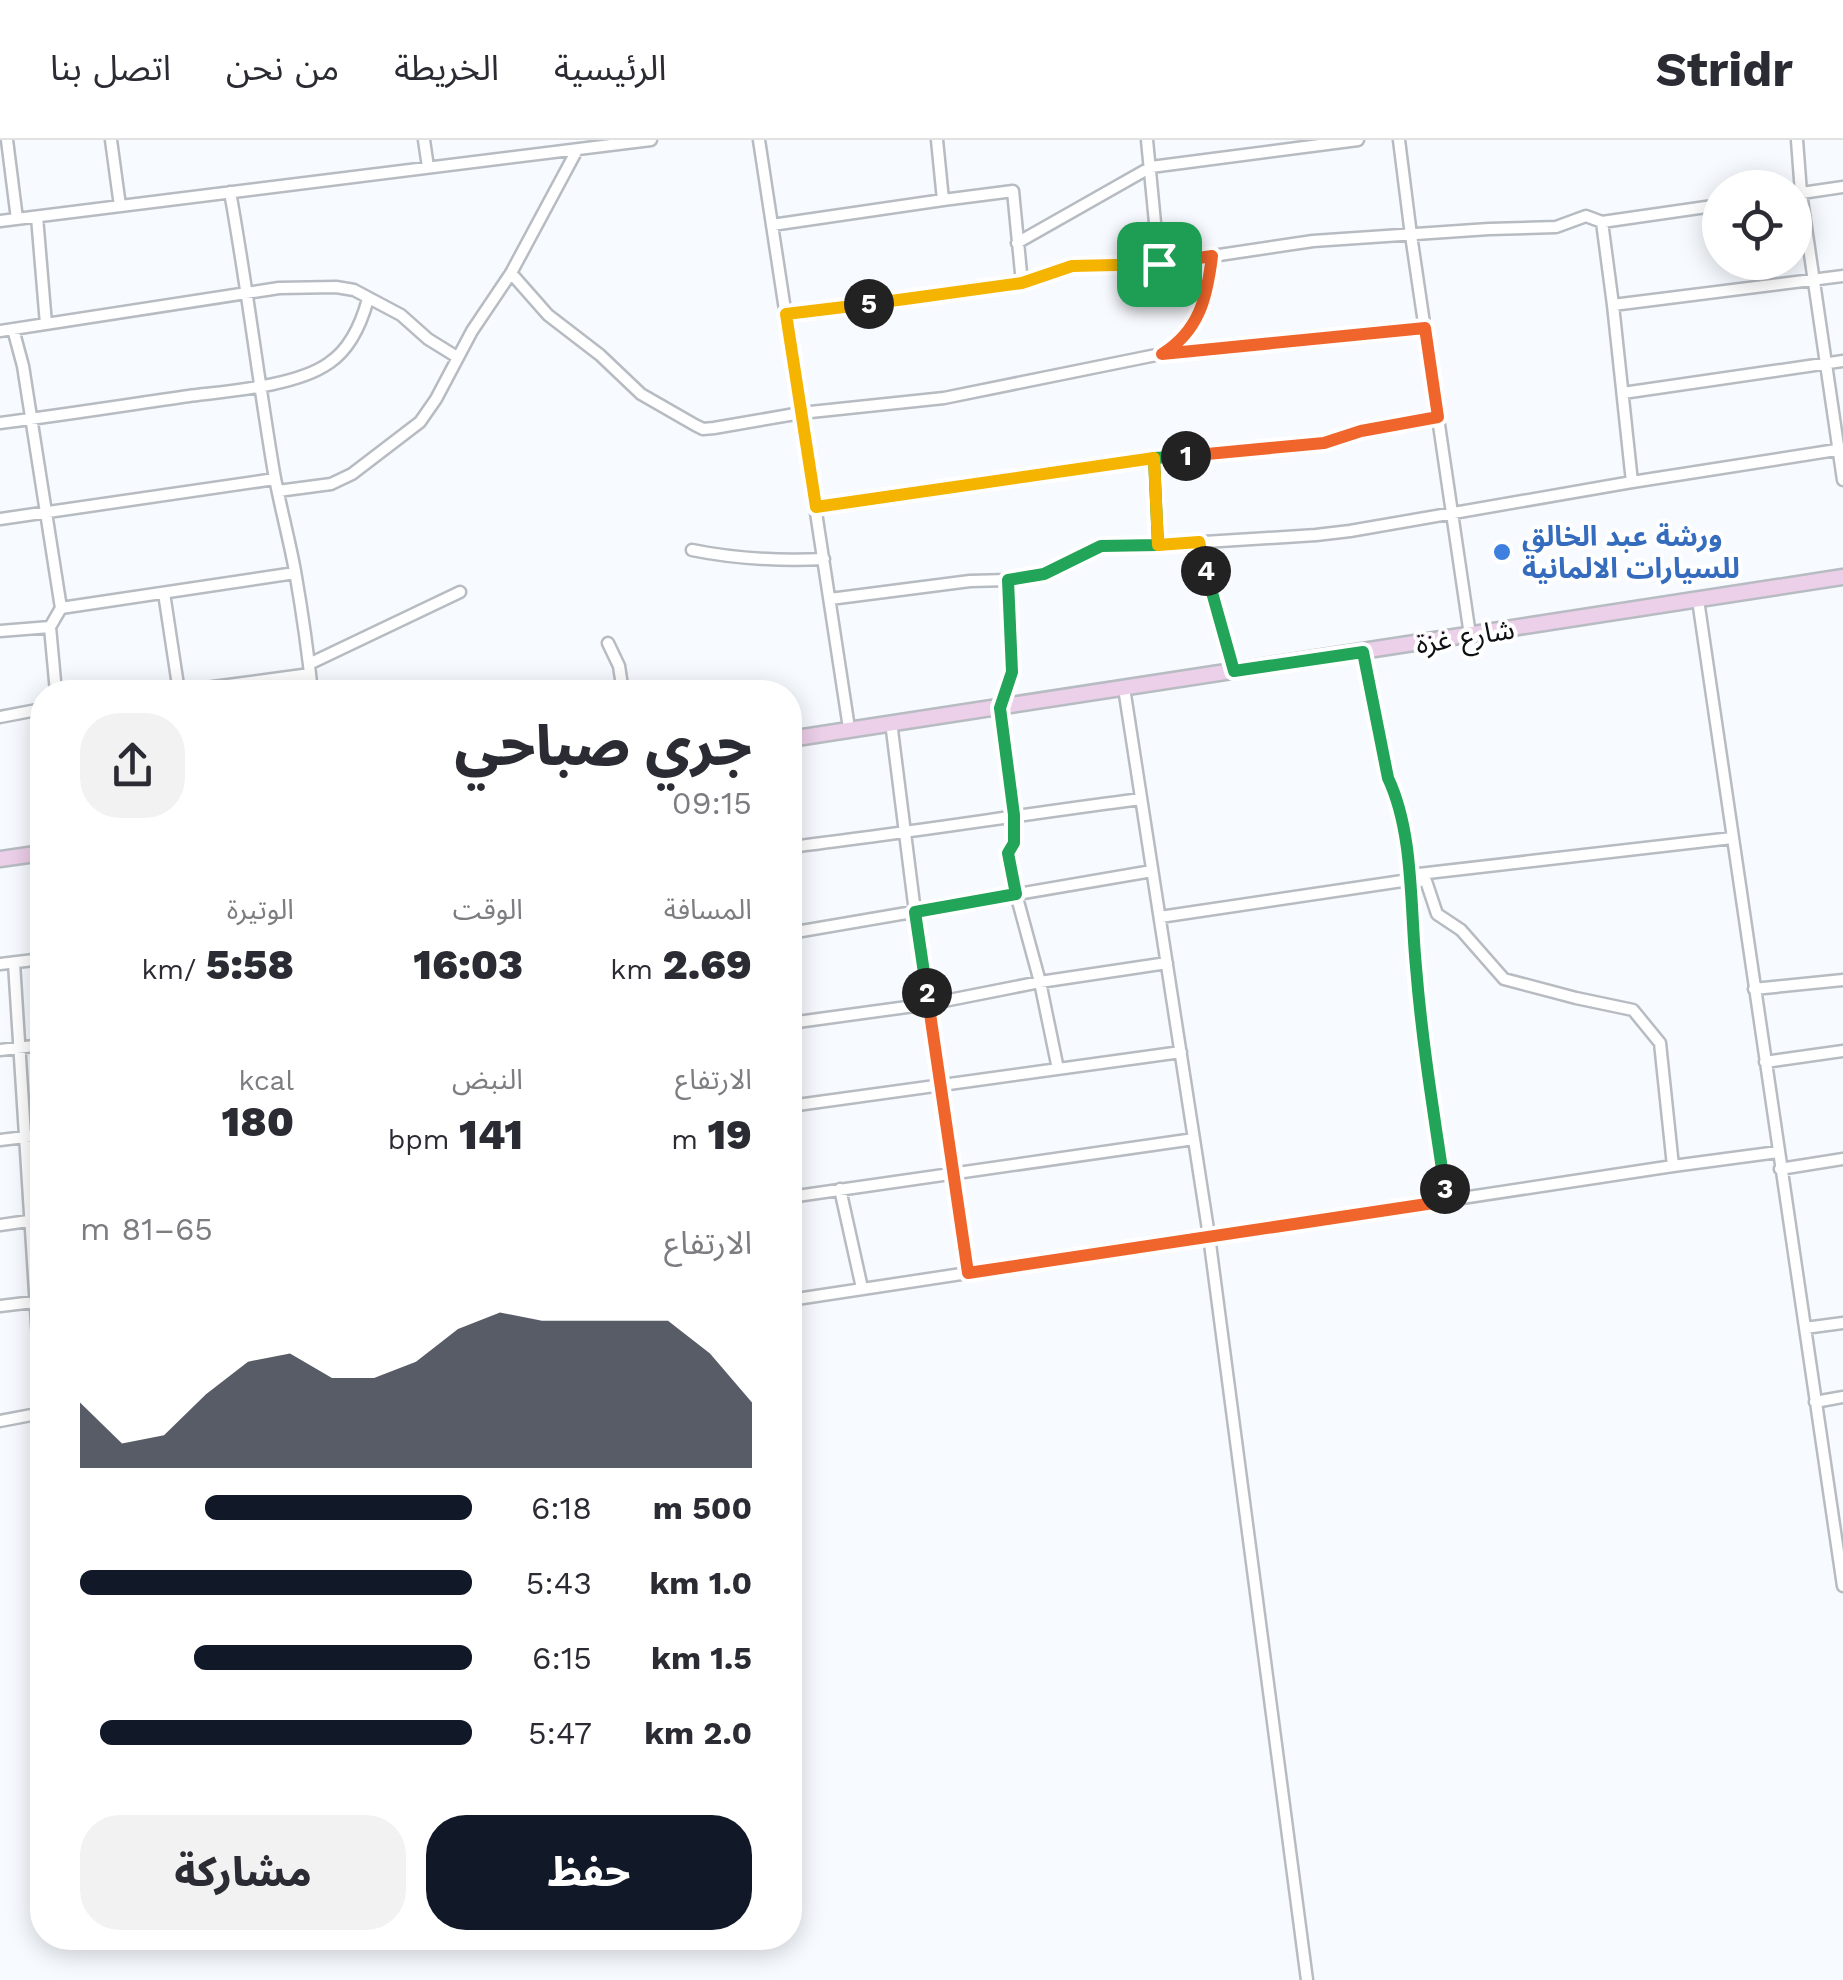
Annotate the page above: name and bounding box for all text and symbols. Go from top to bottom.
text: Stridr [1656,41,1793,98]
text: اتصل بنا [50,47,171,89]
text: من نحن [226,47,339,89]
text: الخريطة [394,47,499,89]
text: الرئيسية [554,47,667,89]
map controls [1702,170,1812,280]
button: locate [1702,170,1812,280]
pin [1117,222,1202,307]
icon: arrive [1132,237,1187,292]
pin: 5 [844,279,894,329]
text: 5 [861,287,877,320]
pin: 1 [1161,431,1211,481]
text: 1 [1180,439,1192,472]
place label: ورشة عبد الخالق للسيارات الالمانية [1522,520,1740,585]
marker: ورشة عبد الخالق للسيارات الالمانية [1491,541,1513,563]
pin: 4 [1181,546,1231,596]
text: 4 [1197,554,1215,587]
street label: شارع غزة [1413,612,1517,665]
button: share [80,713,185,818]
text: جري صباحي [455,714,752,778]
text: 09:15 [672,784,752,822]
text: الوتيرة [227,893,294,926]
text: الوقت [453,893,523,926]
text: المسافة [664,893,752,926]
text: 5:58 [206,940,294,989]
text: 16:03 [413,940,523,989]
text: 2.69 [662,940,752,989]
text: /km [141,953,206,986]
text: km [610,953,662,986]
pin: 2 [902,968,952,1018]
text: 2 [919,976,935,1009]
text: النبض [452,1063,523,1096]
text: الارتفاع [675,1063,752,1096]
text: kcal [239,1064,294,1097]
text: 180 [221,1097,294,1146]
text: 141 [459,1110,523,1159]
text: 19 [707,1110,752,1159]
text: bpm [388,1123,459,1156]
text: m [671,1123,707,1156]
pin: 3 [1420,1164,1470,1214]
text: 3 [1437,1172,1453,1205]
text: 65–81 m [80,1210,213,1248]
text: الارتفاع [664,1224,752,1262]
text: 6:18 [531,1489,592,1527]
text: 500 m [653,1489,752,1527]
text: 5:43 [526,1564,592,1602]
text: 1.0 km [649,1564,752,1602]
text: 6:15 [532,1639,592,1677]
text: 1.5 km [651,1639,752,1677]
text: 5:47 [528,1714,592,1752]
text: 2.0 km [644,1714,752,1752]
button: مشاركة [80,1815,406,1930]
button: حفظ [426,1815,752,1930]

